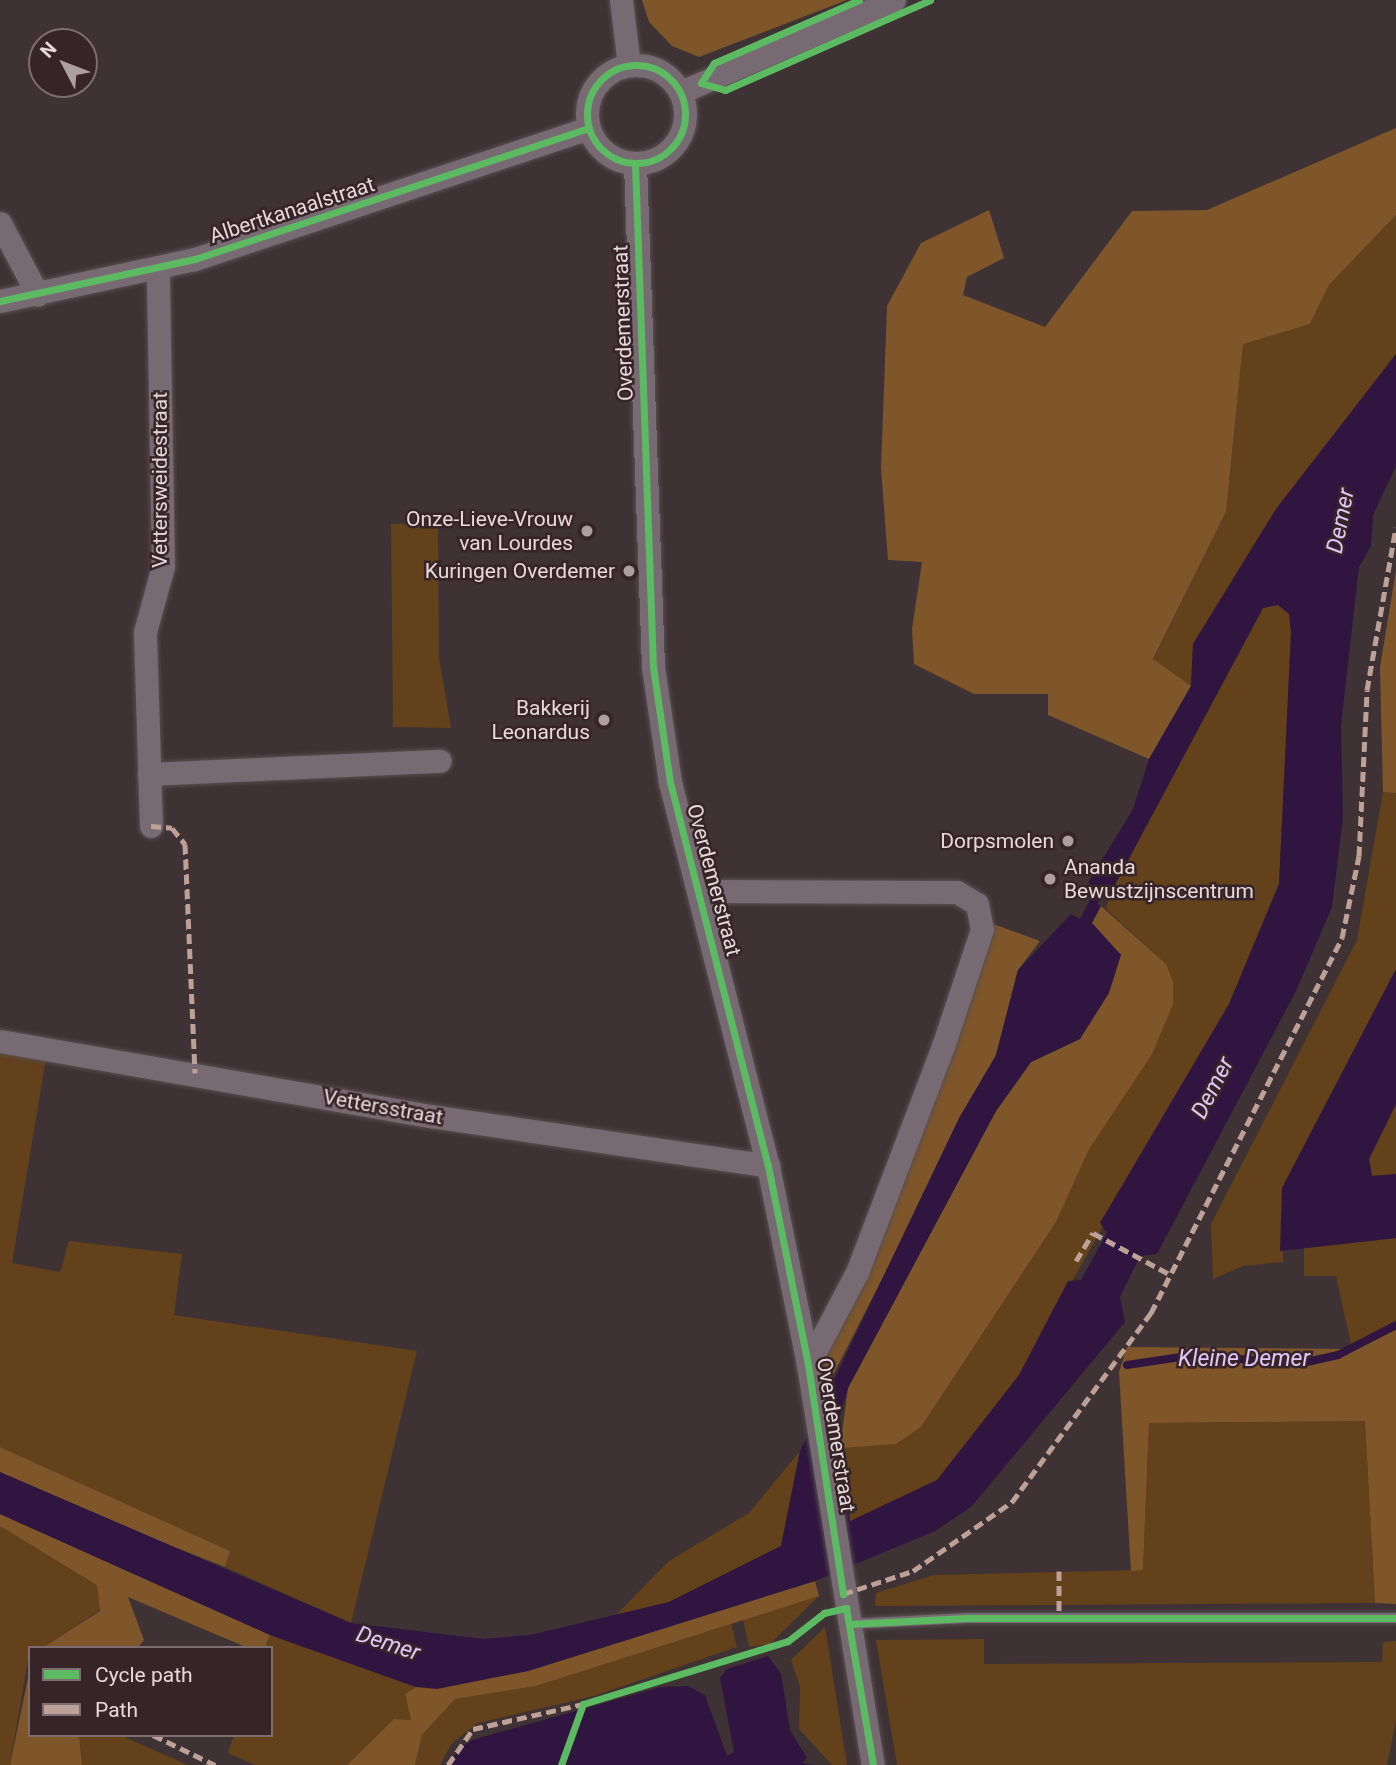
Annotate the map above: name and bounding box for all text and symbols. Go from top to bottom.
north arrow [28,28,98,98]
text: N [35,37,62,63]
street label: Albertkanaalstraat [206,171,378,249]
street label: Overdemerstraat [608,244,638,402]
street label: Vettersweidestraat [147,392,173,568]
water label: Demer [1321,486,1361,556]
place label: Onze-Lieve-Vrouw van Lourdes [406,506,573,556]
marker: Onze-Lieve-Vrouw van Lourdes [579,523,595,539]
place label: Kuringen Overdemer [425,558,615,584]
marker: Kuringen Overdemer [621,563,637,579]
place label: Bakkerij Leonardus [491,695,590,745]
marker: Bakkerij Leonardus [596,712,612,728]
street label: Overdemerstraat [682,801,746,959]
place label: Dorpsmolen [940,828,1054,854]
marker: Dorpsmolen [1060,833,1076,849]
place label: Ananda Bewustzijnscentrum [1064,854,1254,904]
marker: Ananda Bewustzijnscentrum [1042,871,1058,887]
water label: Demer [1186,1053,1240,1123]
street label: Vettersstraat [321,1084,445,1130]
water label: Kleine Demer [1178,1345,1310,1373]
street label: Overdemerstraat [811,1356,861,1514]
water label: Demer [353,1621,423,1667]
legend [28,1646,273,1737]
text: Cycle path [95,1663,193,1687]
text: Path [95,1698,138,1722]

